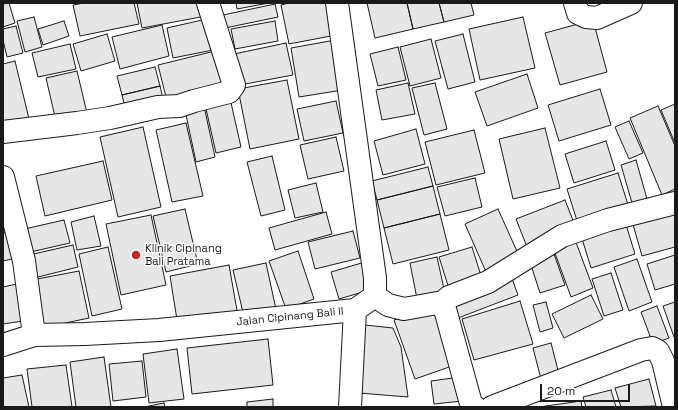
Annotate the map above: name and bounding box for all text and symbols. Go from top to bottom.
place label: Klinik Cipinang Bali Pratama [145,242,222,268]
marker: Klinik Cipinang Bali Pratama [130,249,142,261]
street label: Jalan Cipinang Bali II [236,305,344,329]
scale bar [542,376,632,402]
text: 20 m [547,383,575,399]

